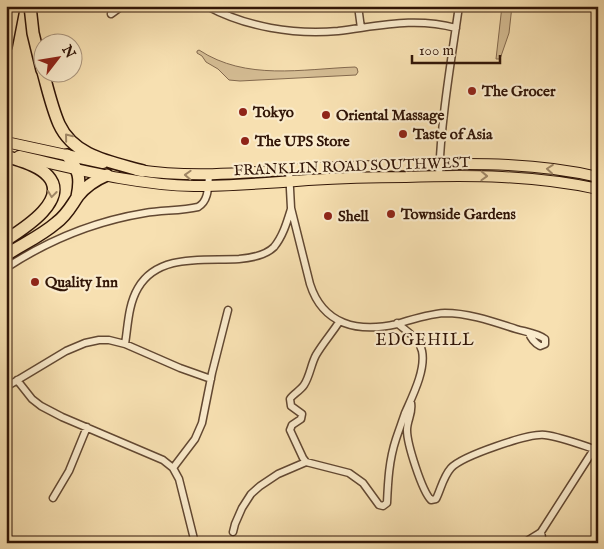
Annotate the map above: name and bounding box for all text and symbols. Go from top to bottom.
north arrow [32,32,82,82]
scale bar [412,32,499,64]
text: N [57,41,79,62]
text: 100 m [419,41,455,60]
place label: The Grocer [481,82,556,101]
marker: The Grocer [466,85,478,97]
place label: Tokyo [252,103,294,122]
marker: Tokyo [237,106,249,118]
place label: Oriental Massage [336,106,444,125]
marker: Oriental Massage [320,109,332,121]
place label: Taste of Asia [412,125,493,144]
marker: Taste of Asia [397,128,409,140]
place label: The UPS Store [254,132,350,151]
one-way arrow [65,133,74,143]
marker: The UPS Store [239,135,251,147]
street label: FRANKLIN ROAD SOUTHWEST [233,153,471,180]
one-way arrow [545,163,553,174]
one-way arrow [183,169,191,180]
one-way arrow [480,171,488,182]
one-way arrow [47,190,58,198]
place label: Townside Gardens [400,205,517,224]
place label: Shell [338,207,370,226]
marker: Townside Gardens [385,208,397,220]
marker: Shell [322,210,334,222]
place label: Quality Inn [45,273,118,292]
marker: Quality Inn [29,276,41,288]
district label: EDGEHILL [375,331,475,351]

